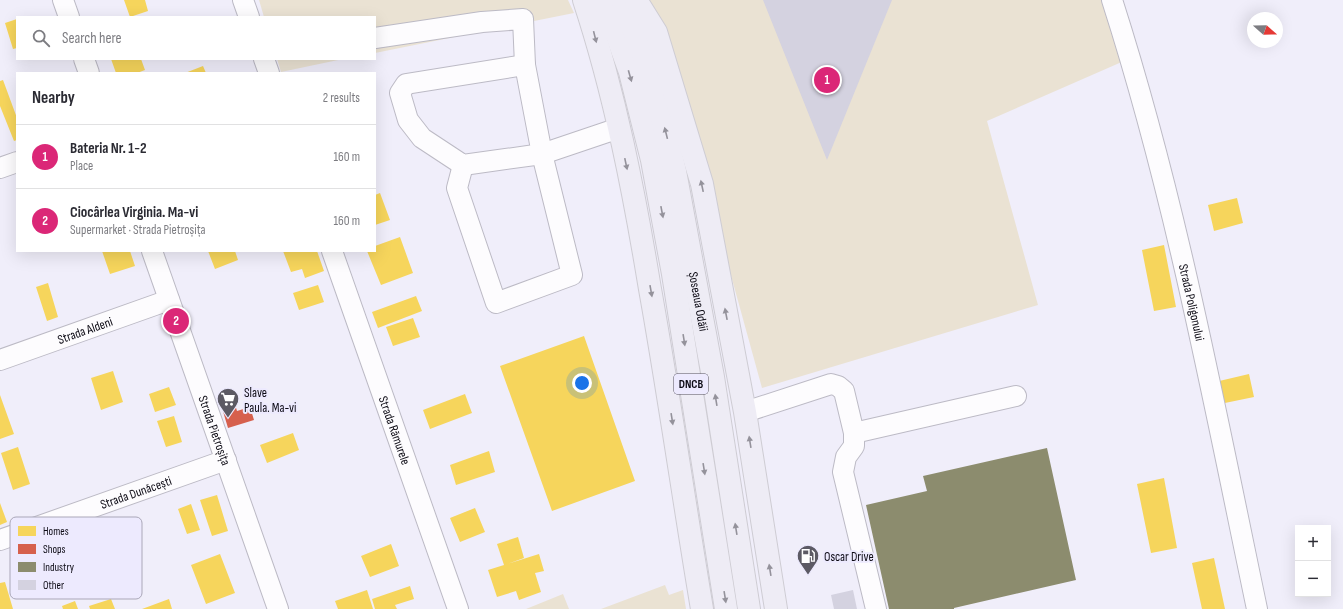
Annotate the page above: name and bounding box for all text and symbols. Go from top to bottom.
north arrow [1247,12,1283,48]
search box [16,16,376,60]
icon: search [30,27,52,49]
text: Search here [62,29,122,48]
one-way arrow [593,31,599,44]
pin: 1 [814,65,840,95]
one-way arrow [628,70,634,83]
text: Nearby [32,88,75,108]
text: 2 results [323,90,360,106]
one-way arrow [663,127,669,139]
text: Bateria Nr. 1-2 [70,139,147,158]
text: 1 [42,149,48,165]
text: 160 m [334,149,360,165]
one-way arrow [624,157,630,170]
text: Place [70,158,93,174]
one-way arrow [699,180,705,193]
text: Ciocârlea Virginia. Ma-vi [70,203,198,222]
one-way arrow [659,206,665,218]
text: 2 [42,213,48,229]
text: 160 m [334,213,360,229]
text: Supermarket · Strada Pietroșița [70,222,206,238]
street label: Strada Poligonului [1175,263,1208,343]
street label: Șoseaua Odăii [685,271,711,333]
one-way arrow [648,285,654,297]
pin: 2 [163,306,189,336]
one-way arrow [723,308,729,320]
street label: Strada Aldeni [55,314,115,348]
one-way arrow [681,334,687,346]
your location [572,373,592,393]
road number: DNCB [674,374,708,394]
place label: Slave Paula. Ma-vi [244,385,297,416]
supermarket icon: Slave Paula. Ma-vi [215,386,241,419]
street label: Strada Pietroșița [195,394,234,467]
street label: Strada Rămurele [375,394,414,467]
one-way arrow [713,394,719,407]
one-way arrow [669,413,675,425]
one-way arrow [746,436,752,448]
one-way arrow [701,463,707,475]
street label: Strada Dunăcești [98,473,174,513]
legend [10,517,142,599]
one-way arrow [733,523,739,535]
text: Homes [43,525,69,538]
map controls [1295,525,1331,597]
button: + [1295,525,1331,561]
text: Shops [43,543,66,556]
fuel station icon: Oscar Drive [795,543,821,576]
place label: Oscar Drive [824,549,874,565]
text: Industry [43,561,75,574]
button: − [1295,561,1331,597]
one-way arrow [767,564,773,577]
text: Other [43,579,64,592]
one-way arrow [722,591,728,603]

